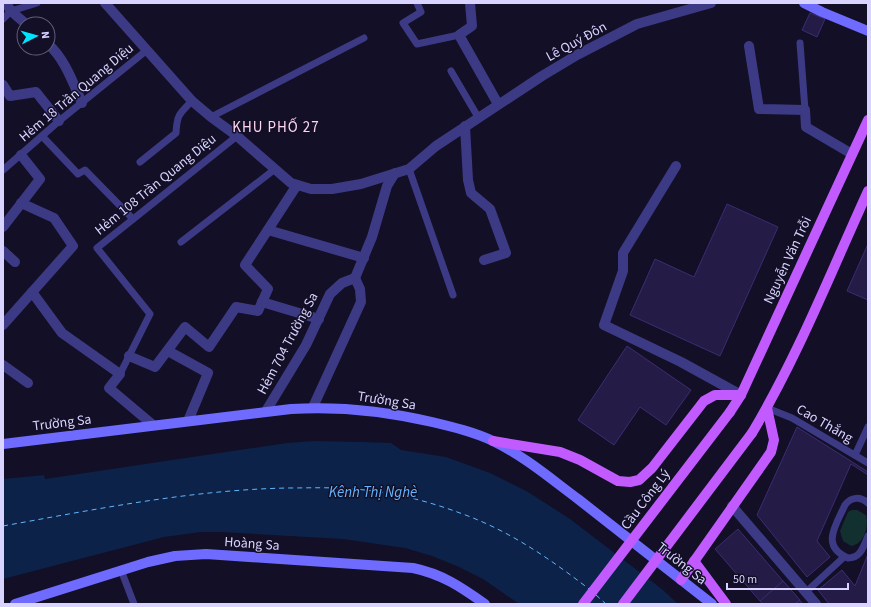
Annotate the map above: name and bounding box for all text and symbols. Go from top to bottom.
north arrow [16,16,56,56]
street label: Lê Quý Ðôn [542,17,611,67]
text: N [38,31,53,39]
street label: Hẻm 18 Trần Quang Diệu [15,39,138,147]
district label: KHU PHỐ 27 [232,117,320,138]
street label: Hẻm 108 Trần Quang Diệu [91,129,221,240]
street label: Nguyễn Văn Trỗi [759,213,817,308]
street label: Hẻm 704 Trường Sa [252,289,323,398]
street label: Trường Sa [356,386,418,415]
street label: Cao Thắng [793,400,856,448]
street label: Trường Sa [32,409,93,437]
street label: Cầu Công Lý [616,465,676,534]
water label: Kênh Thị Nghè [329,482,417,503]
street label: Hoàng Sa [223,532,280,556]
street label: Trường Sa [652,538,711,590]
scale bar [727,565,848,591]
text: 50 m [733,571,757,588]

